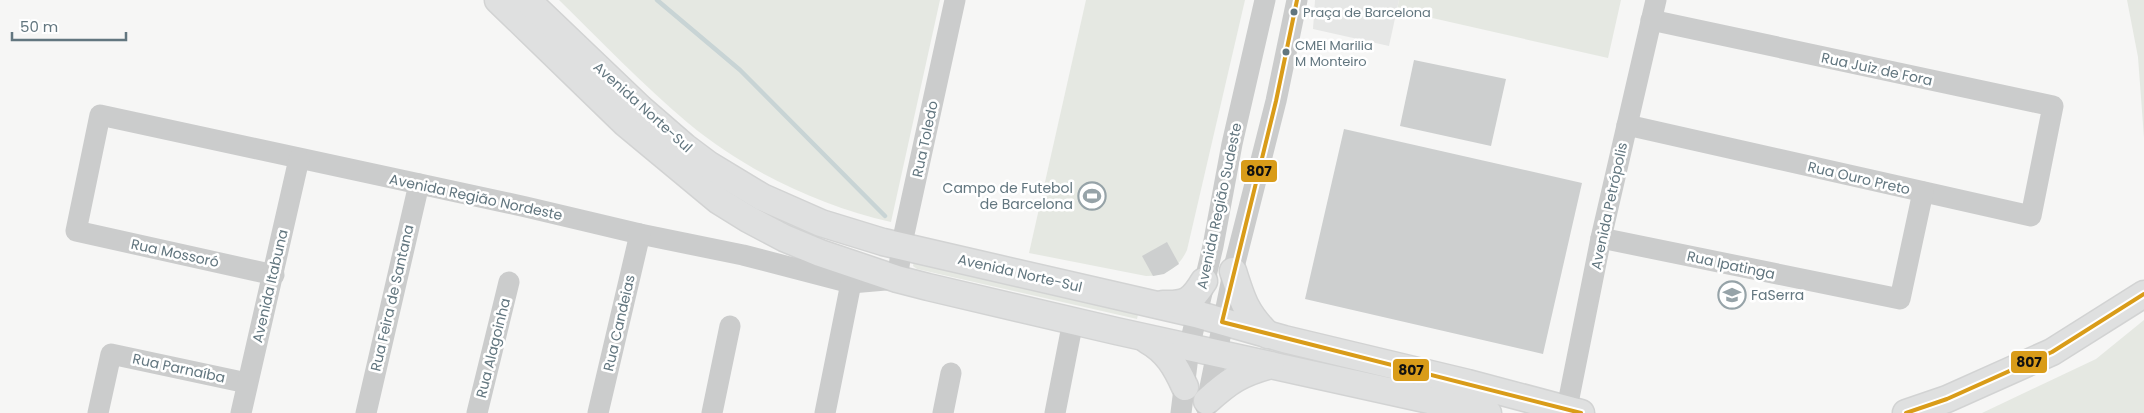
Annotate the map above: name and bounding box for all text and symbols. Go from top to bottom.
place label: Praça de Barcelona [1303,3,1431,22]
marker: Praça de Barcelona [1289,7,1299,17]
scale bar [12,10,126,42]
text: 50 m [20,16,58,37]
place label: CMEI Marilia M Monteiro [1295,36,1373,71]
marker: CMEI Marilia M Monteiro [1281,47,1291,57]
street label: Rua Juiz de Fora [1820,47,1934,91]
street label: Avenida Norte-Sul [589,57,697,157]
street label: Rua Toledo [907,99,943,179]
street label: Avenida Região Sudeste [1192,121,1246,291]
street label: Avenida Petrópolis [1586,140,1632,272]
street label: Rua Ouro Preto [1806,156,1912,200]
line badge: 807 [1240,159,1278,183]
text: 807 [1246,161,1272,181]
street label: Avenida Região Nordeste [388,169,565,225]
place label: Campo de Futebol de Barcelona [943,178,1073,214]
sports icon: Campo de Futebol de Barcelona [1077,181,1107,211]
street label: Rua Feira de Santana [365,223,419,373]
street label: Avenida Itabuna [247,227,293,345]
street label: Rua Mossoró [129,234,221,272]
street label: Rua Ipatinga [1685,246,1777,284]
street label: Avenida Norte-Sul [956,249,1084,297]
street label: Rua Candeias [598,273,640,373]
school or university icon: FaSerra [1717,280,1747,310]
place label: FaSerra [1751,285,1804,305]
street label: Rua Alagoinha [471,296,515,400]
street label: Rua Parnaíba [131,348,227,388]
line badge: 807 [2010,350,2048,374]
text: 807 [2016,352,2042,372]
line badge: 807 [1392,358,1430,382]
text: 807 [1398,360,1424,380]

